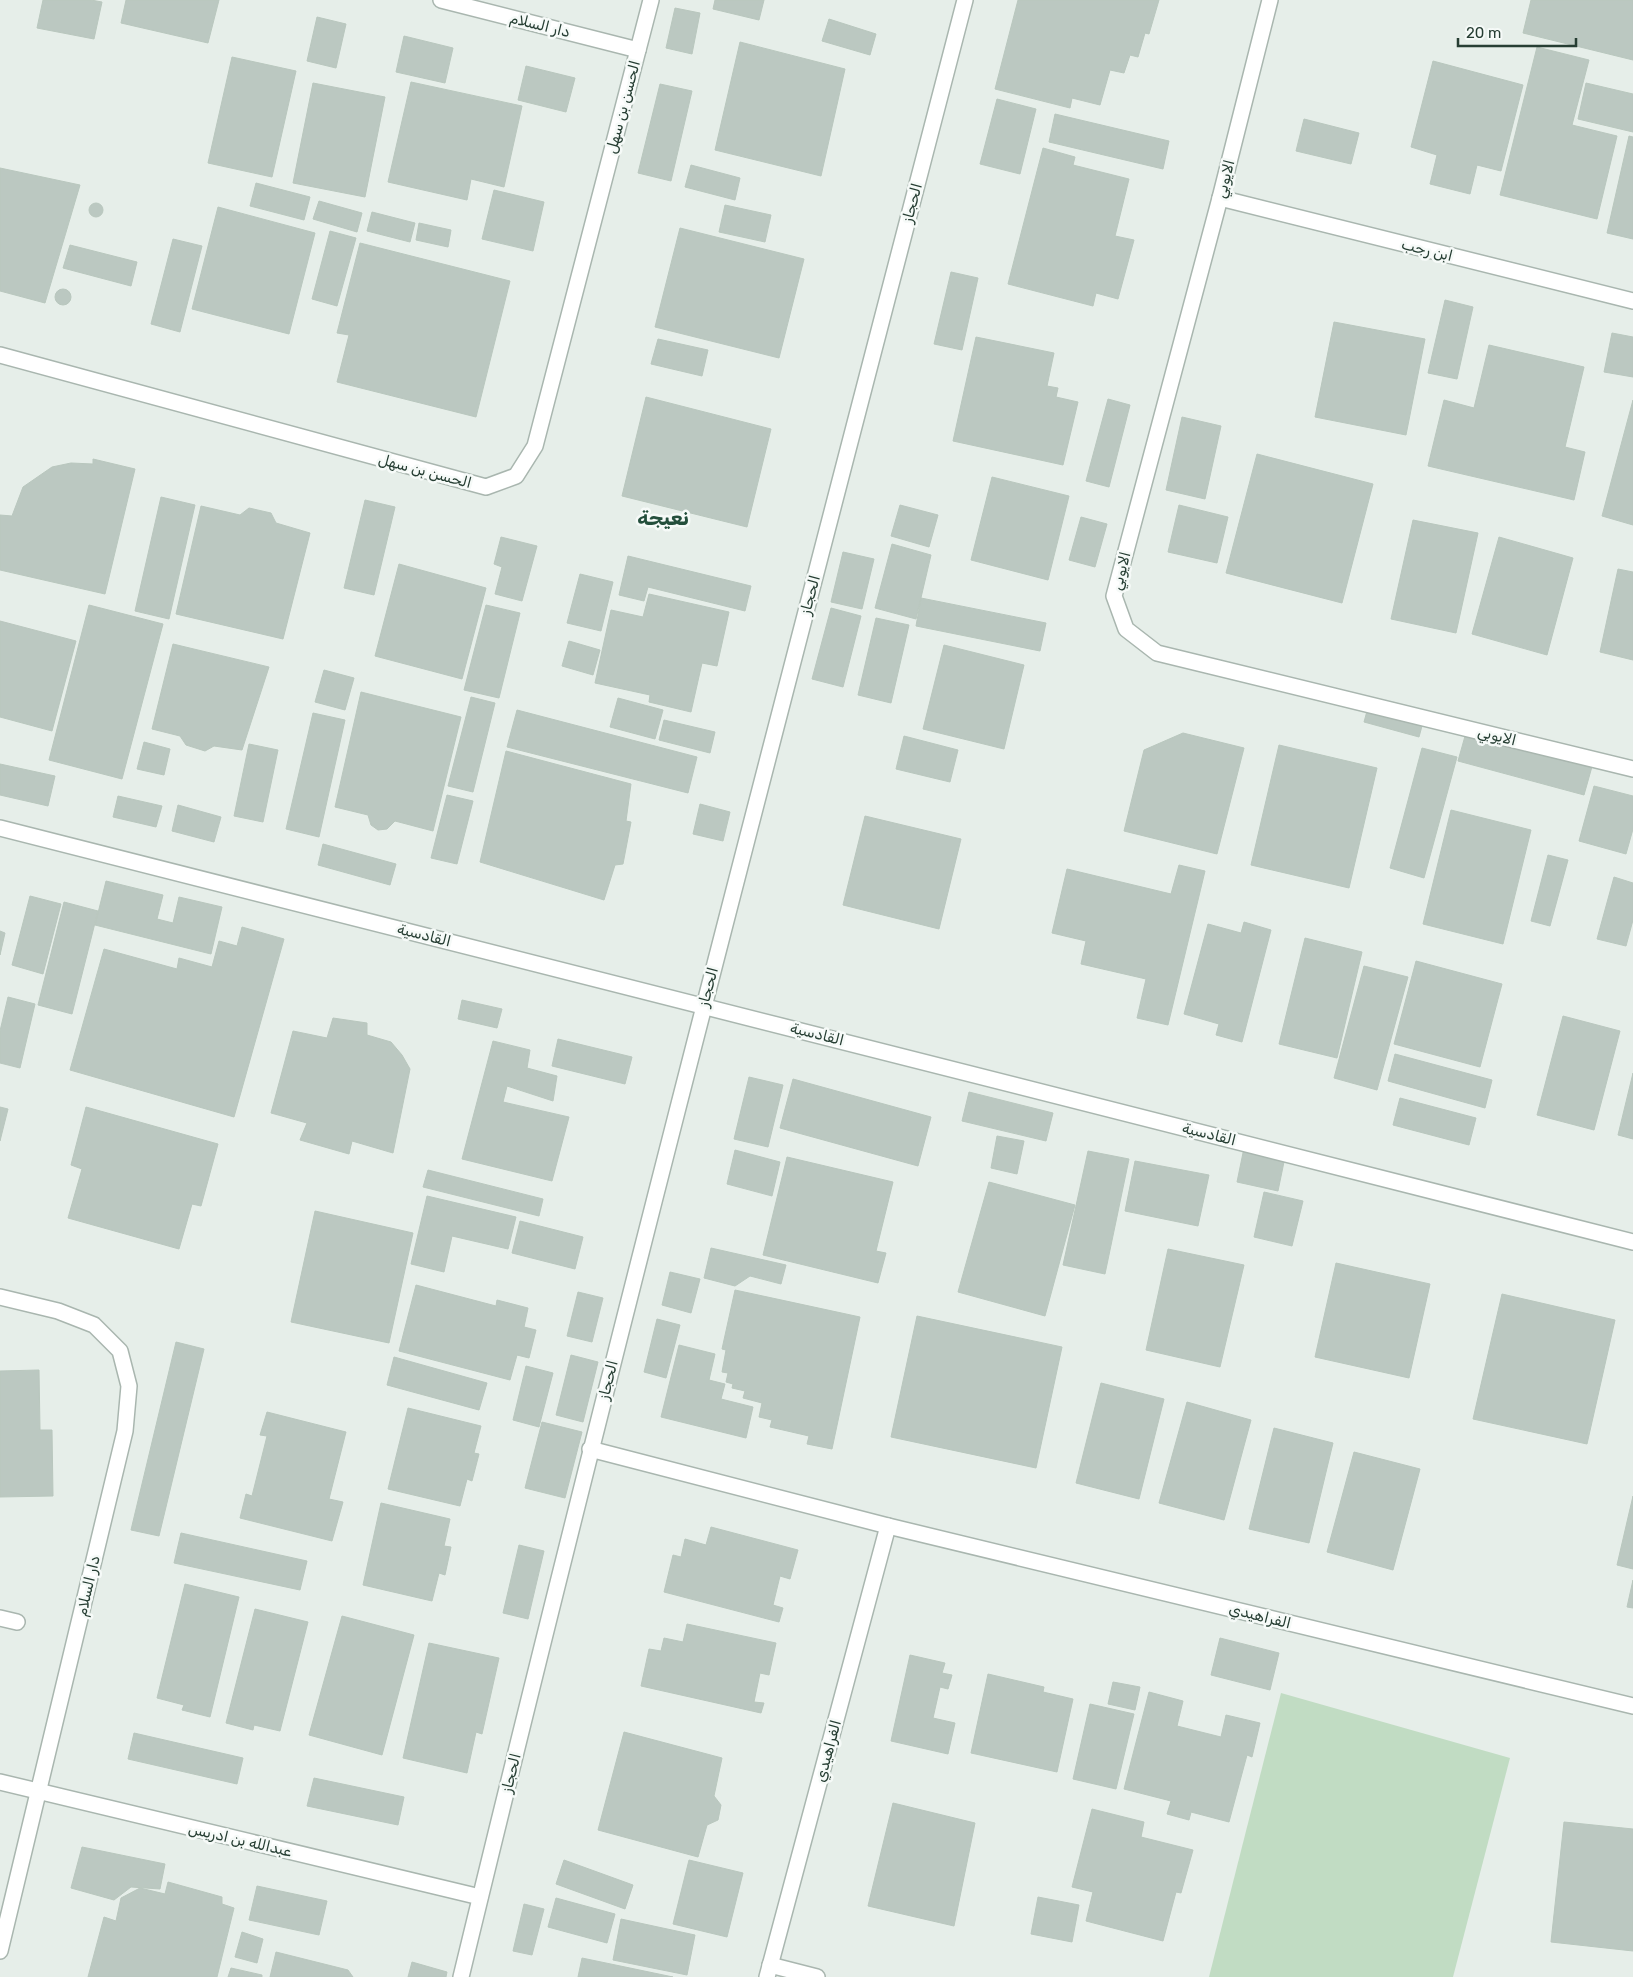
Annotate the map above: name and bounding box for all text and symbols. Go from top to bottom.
street label: دار السلام [508,9,572,42]
scale bar [1458,15,1576,47]
text: 20 m [1466,24,1501,42]
street label: الحسن بن سهل [602,58,644,156]
street label: الايوبي [1212,158,1241,201]
street label: الحجاز [898,181,926,226]
street label: ابن رجب [1400,235,1454,265]
street label: الحسن بن سهل [376,450,474,492]
district label: نعيجة [637,506,689,530]
street label: الايوبي [1108,550,1137,593]
street label: الحجاز [796,573,824,618]
street label: الايوبي [1475,723,1518,752]
street label: القادسية [395,920,453,950]
street label: الحجاز [694,965,722,1010]
street label: القادسية [788,1019,846,1049]
street label: القادسية [1180,1119,1238,1149]
street label: الحجاز [594,1358,622,1403]
street label: دار السلام [72,1554,105,1618]
street label: الفراهيدي [1227,1600,1293,1633]
street label: الفراهيدي [811,1718,846,1784]
street label: الحجاز [497,1751,525,1796]
street label: عبدالله بن ادريس [187,1819,293,1861]

